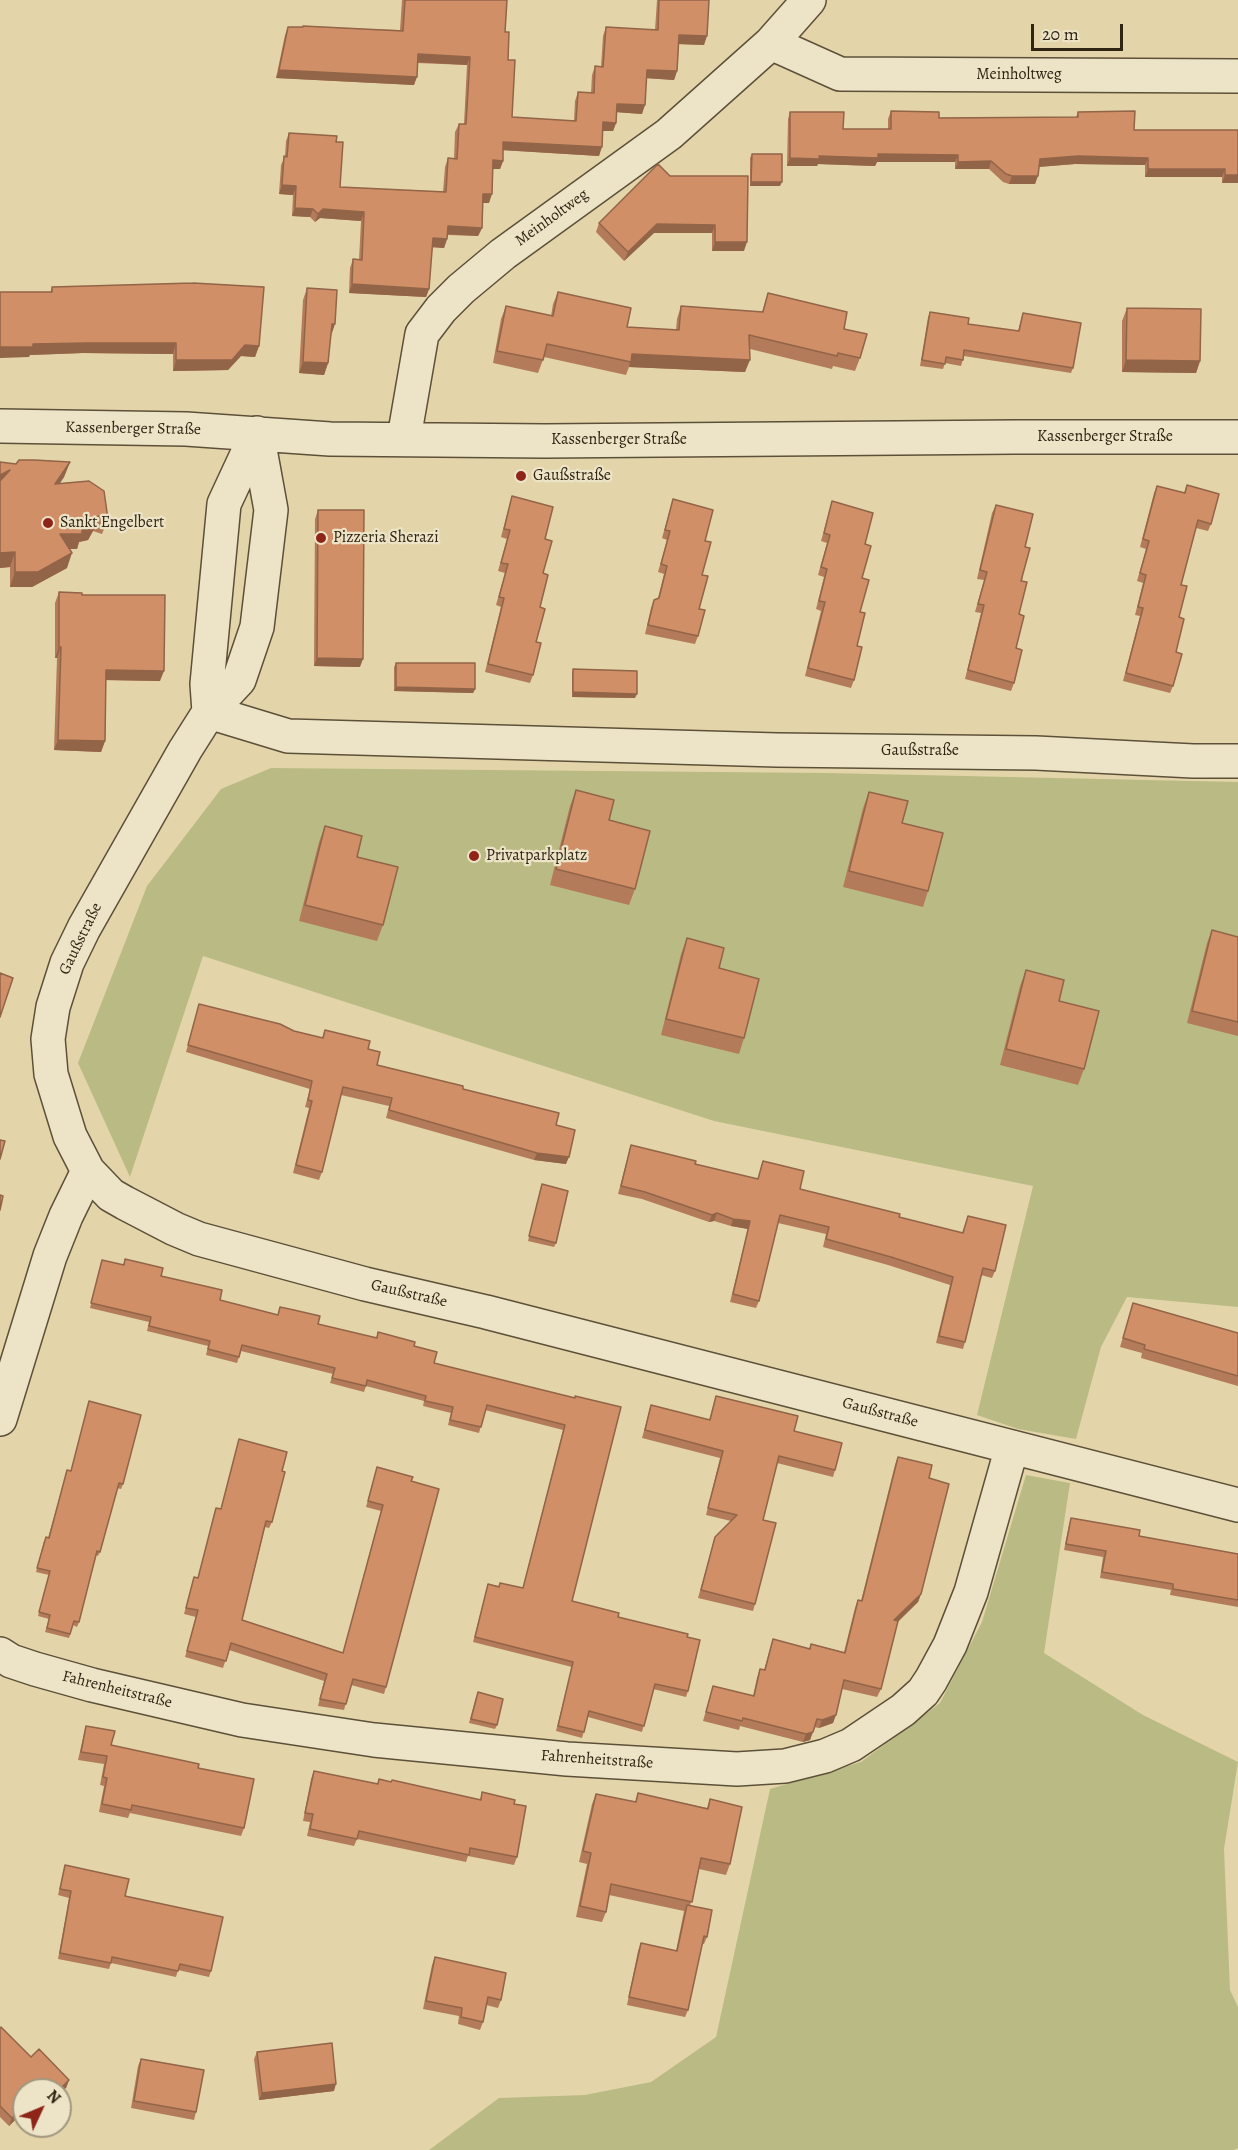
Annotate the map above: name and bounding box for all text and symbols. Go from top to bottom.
scale bar [1034,12,1126,50]
text: 20 m [1042,22,1079,46]
street label: Meinholtweg [976,65,1062,85]
street label: Meinholtweg [512,185,592,251]
street label: Kassenberger Straße [65,418,201,440]
street label: Kassenberger Straße [1037,427,1173,447]
street label: Kassenberger Straße [551,430,687,450]
place label: Gaußstraße [533,466,611,486]
marker: Gaußstraße [514,469,528,483]
place label: Sankt Engelbert [60,513,164,533]
marker: Sankt Engelbert [41,516,55,530]
place label: Pizzeria Sherazi [333,528,439,548]
marker: Pizzeria Sherazi [314,531,328,545]
street label: Gaußstraße [881,741,959,761]
place label: Privatparkplatz [486,846,587,866]
marker: Privatparkplatz [467,849,481,863]
street label: Gaußstraße [55,900,107,978]
street label: Gaußstraße [369,1276,449,1312]
street label: Gaußstraße [840,1394,920,1432]
street label: Fahrenheitstraße [60,1667,174,1713]
street label: Fahrenheitstraße [540,1746,654,1774]
north arrow [12,2078,72,2138]
text: N [42,2085,65,2109]

